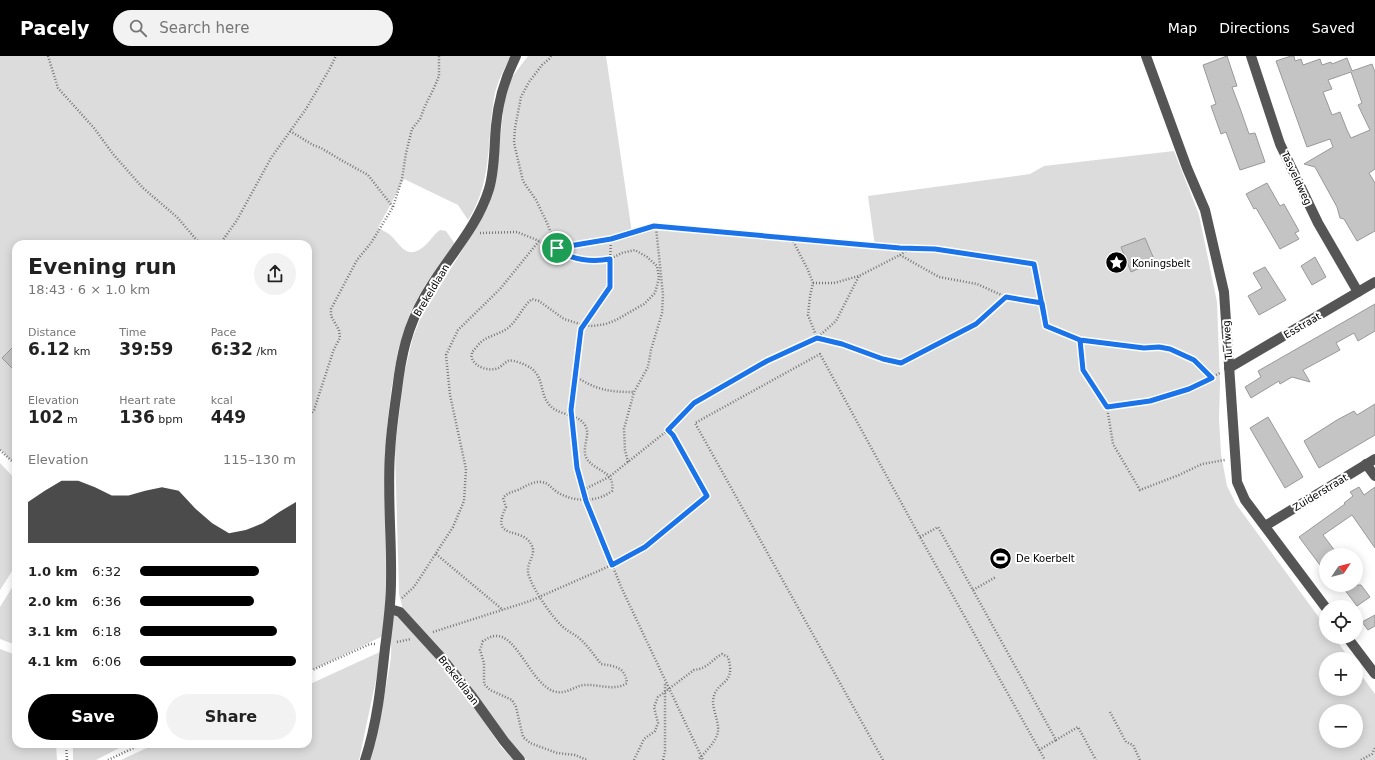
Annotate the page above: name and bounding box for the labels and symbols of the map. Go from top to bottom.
street label: Tasveldweg [1279,149,1314,207]
pin [540,231,574,265]
place icon: Koningsbelt [1104,250,1130,276]
place label: Koningsbelt [1132,258,1190,269]
street label: Brekeldlaan [412,262,451,318]
street label: Esstraat [1282,310,1323,340]
street label: Turfweg [1221,320,1234,361]
street label: Zuiderstraat [1291,472,1350,513]
sports icon: De Koerbelt [987,545,1013,571]
north arrow [1319,548,1363,592]
place label: De Koerbelt [1016,553,1075,564]
street label: Brekeldlaan [436,654,481,707]

